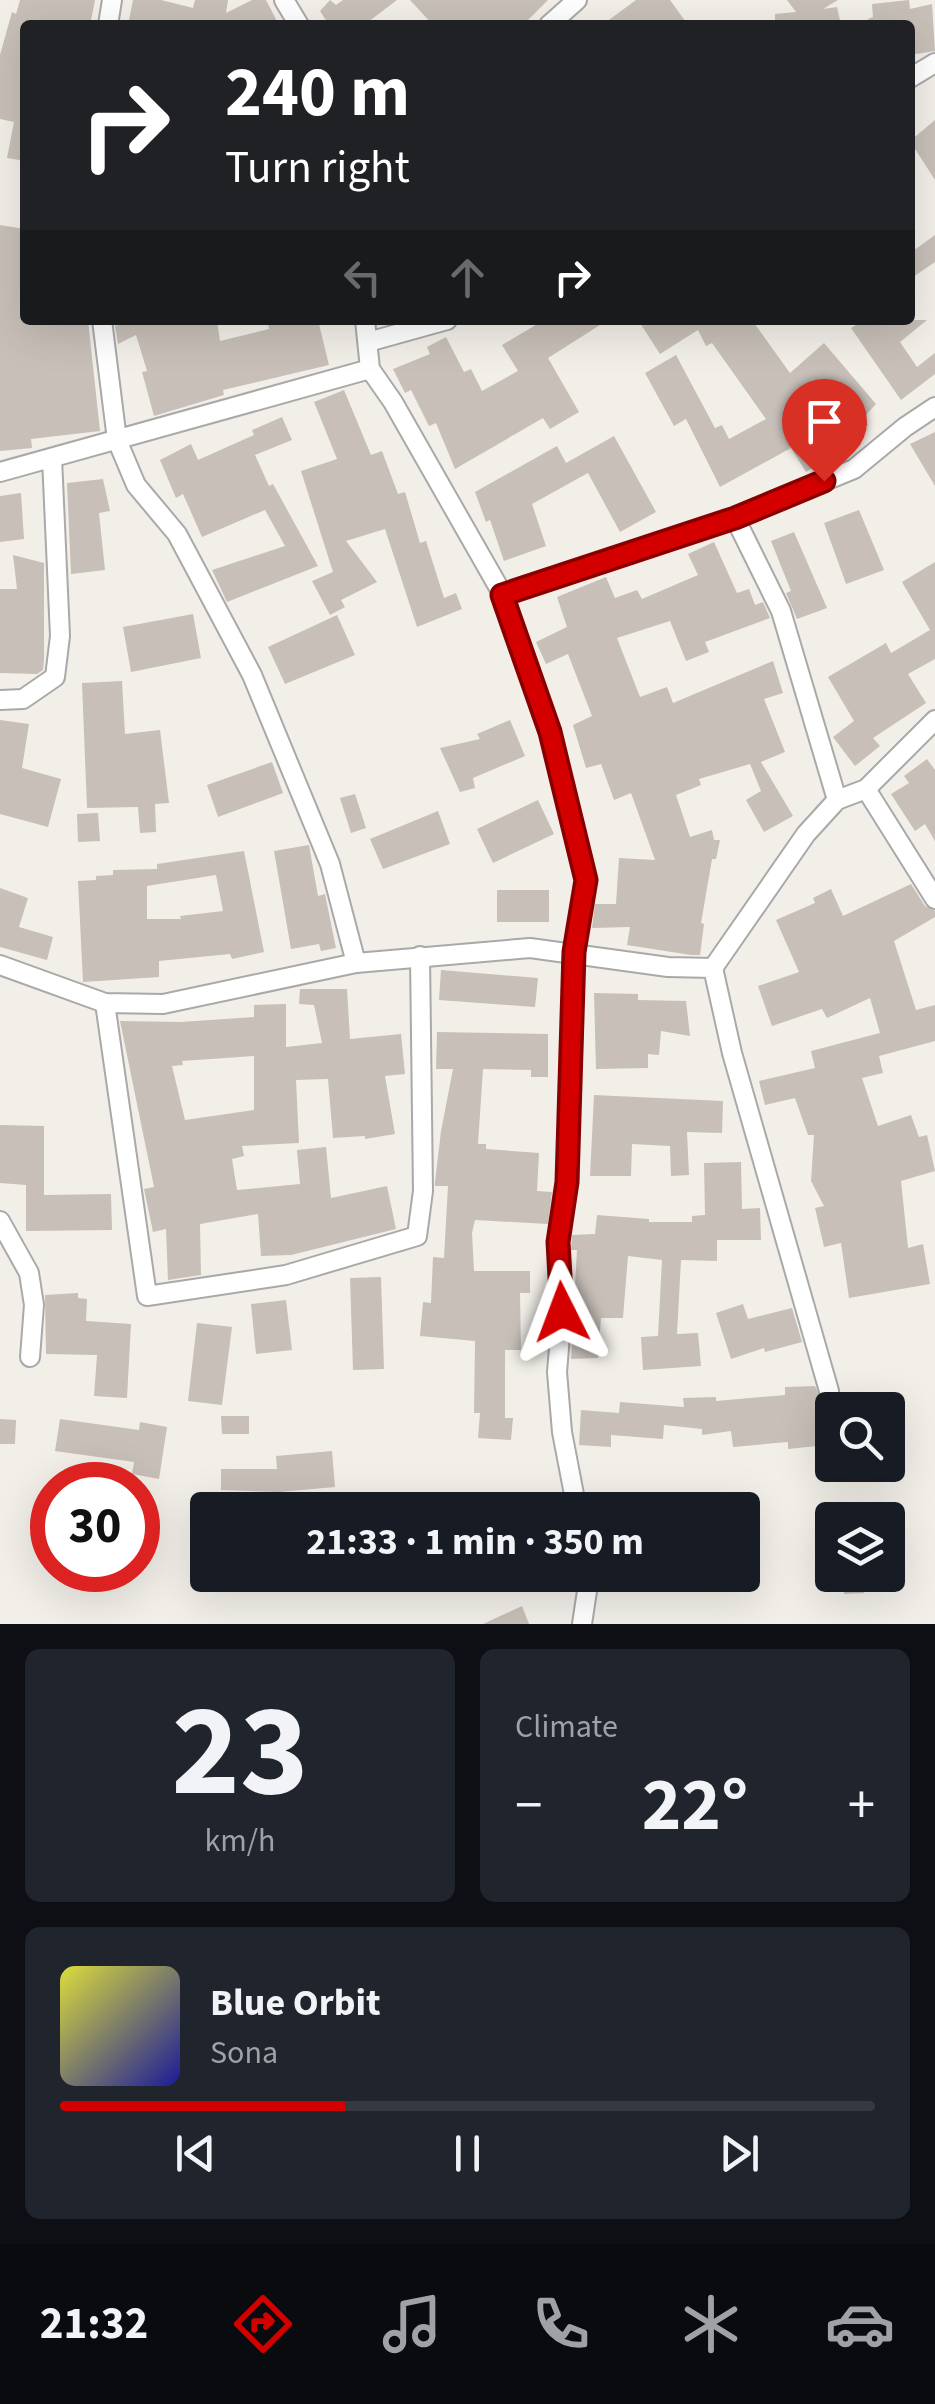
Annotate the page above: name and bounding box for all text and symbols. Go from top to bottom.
text: 240 m [225,43,410,143]
icon: right [60,60,190,190]
text: Turn right [225,136,410,200]
icon: left [335,250,390,305]
icon: ahead [440,250,495,305]
icon: right [545,250,600,305]
pin [782,379,867,482]
icon: arrive [797,394,852,449]
position arrow [510,1260,614,1364]
map controls [815,1392,905,1592]
button: search [815,1392,905,1482]
speed limit sign: 30 [30,1462,160,1592]
button: layers [815,1502,905,1592]
text: 21:33 · 1 min · 350 m [306,1515,644,1569]
text: 23 [171,1660,309,1845]
text: Climate [515,1704,618,1750]
text: 22° [642,1752,748,1859]
text: − [515,1767,542,1845]
text: + [848,1767,875,1845]
text: km/h [205,1818,275,1864]
text: Blue Orbit [210,1976,381,2030]
text: Sona [210,2030,278,2076]
icon: previous [168,2126,223,2181]
icon: pause [440,2126,495,2181]
icon: next [712,2126,767,2181]
icon: directions [228,2289,298,2359]
icon: music [377,2289,447,2359]
icon: phone [526,2289,596,2359]
icon: climate [676,2289,746,2359]
icon: car [825,2289,895,2359]
text: 21:32 [40,2292,148,2356]

